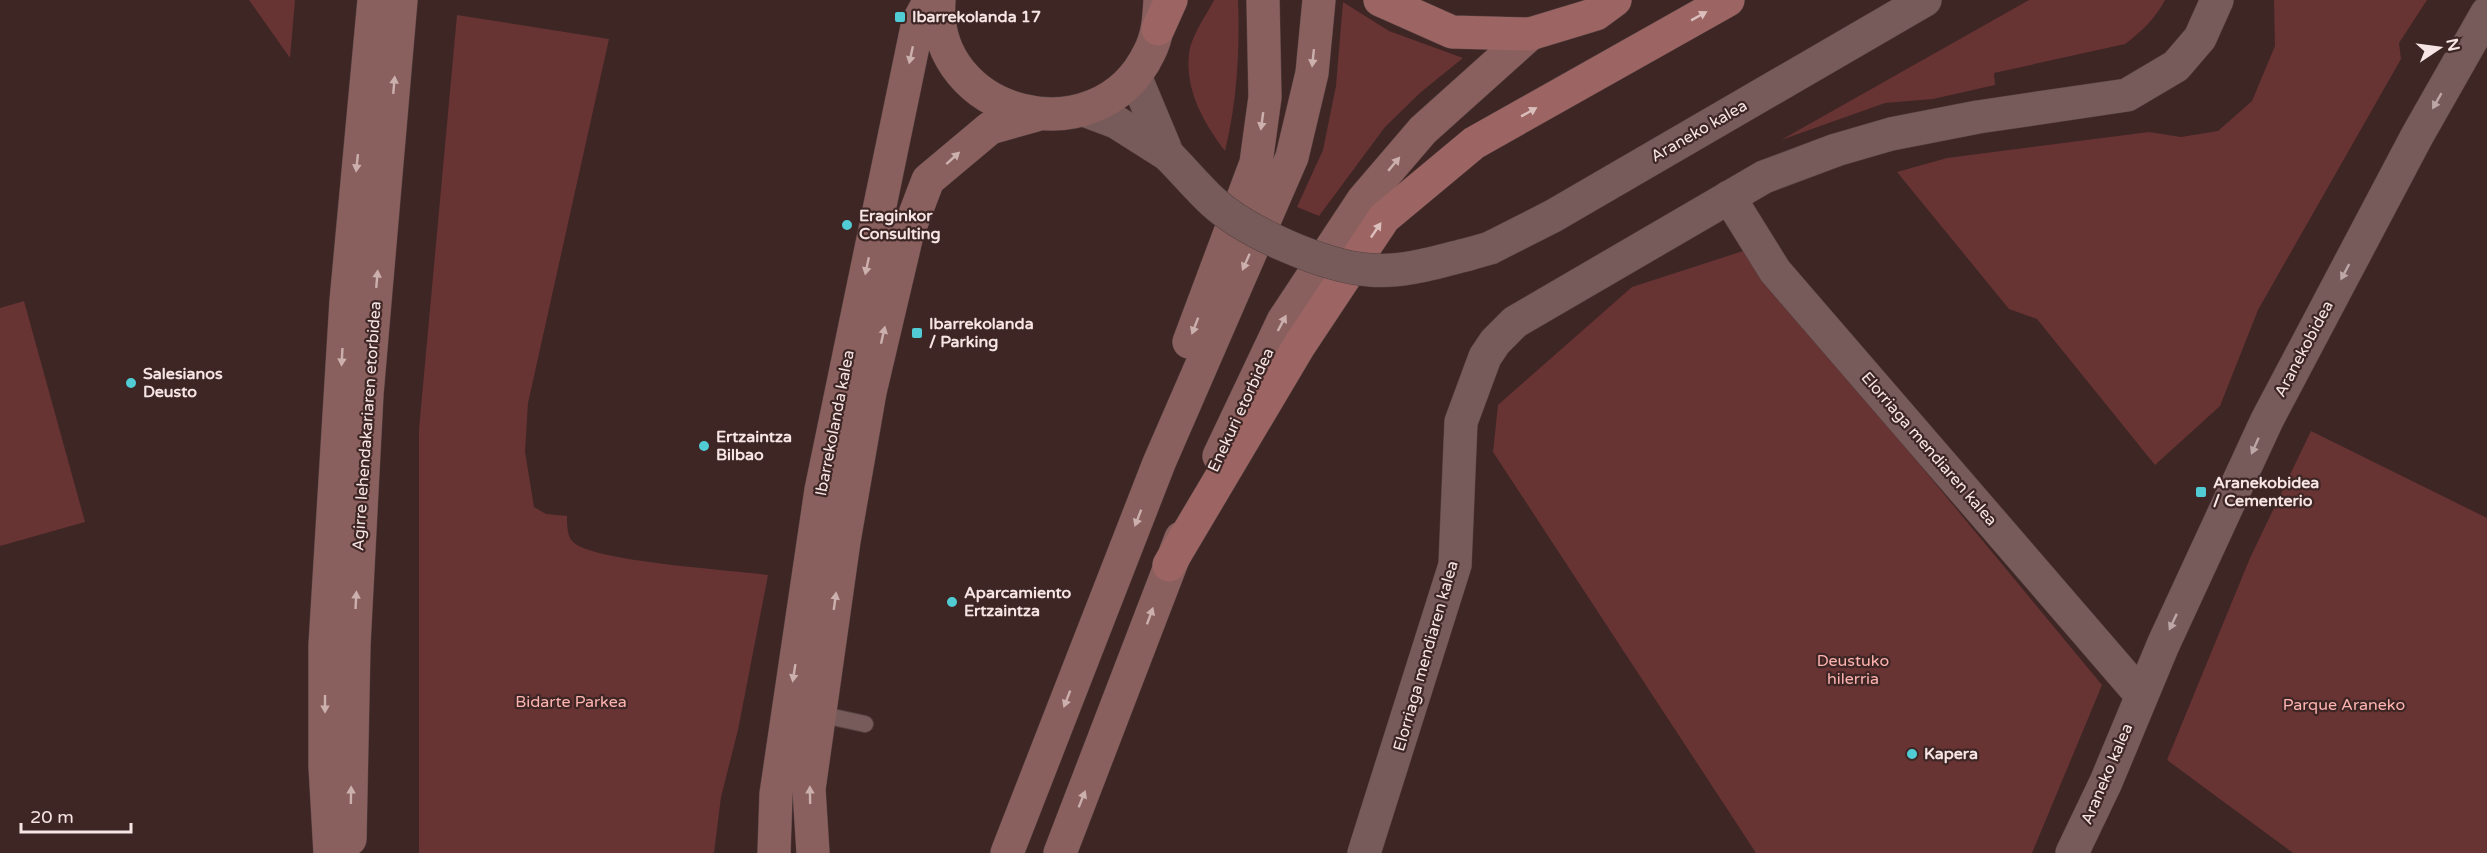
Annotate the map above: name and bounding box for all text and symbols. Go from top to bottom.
place label: Ibarrekolanda 17 [912,7,1041,27]
marker: Ibarrekolanda 17 [893,10,907,24]
one-way arrow [1691,11,1708,21]
north arrow [2409,18,2469,78]
text: N [2441,36,2464,53]
one-way arrow [906,45,915,64]
one-way arrow [1309,49,1318,68]
one-way arrow [389,75,398,94]
one-way arrow [2432,92,2442,109]
street label: Araneko kalea [1647,95,1751,167]
one-way arrow [1521,107,1538,117]
one-way arrow [1257,112,1266,131]
one-way arrow [945,152,960,165]
one-way arrow [352,153,362,172]
one-way arrow [1387,157,1400,172]
place label: Eraginkor Consulting [859,206,941,244]
marker: Eraginkor Consulting [840,218,854,232]
one-way arrow [1370,222,1381,238]
one-way arrow [1241,254,1251,272]
one-way arrow [862,257,871,276]
one-way arrow [2340,264,2350,281]
one-way arrow [372,270,382,289]
street label: Aranekobidea [2270,297,2338,401]
street label: Agirre lehendakariaren etorbidea [348,300,386,552]
place label: Ibarrekolanda / Parking [929,314,1034,352]
one-way arrow [1277,315,1287,332]
one-way arrow [1190,317,1199,335]
one-way arrow [879,326,889,344]
marker: Ibarrekolanda / Parking [910,326,924,340]
street label: Enekuri etorbidea [1203,345,1279,475]
one-way arrow [338,348,347,367]
street label: Ibarrekolanda kalea [811,348,859,498]
place label: Salesianos Deusto [143,364,223,402]
street label: Elorriaga mendiaren kalea [1857,368,2001,530]
marker: Salesianos Deusto [124,376,138,390]
place label: Ertzaintza Bilbao [716,427,792,465]
one-way arrow [2251,437,2260,454]
marker: Ertzaintza Bilbao [697,439,711,453]
place label: Aranekobidea / Cementerio [2213,473,2319,511]
marker: Aranekobidea / Cementerio [2194,485,2208,499]
one-way arrow [1132,509,1142,527]
street label: Elorriaga mendiaren kalea [1389,558,1463,754]
place label: Aparcamiento Ertzaintza [964,583,1072,621]
one-way arrow [352,590,361,609]
one-way arrow [830,592,839,611]
marker: Aparcamiento Ertzaintza [945,595,959,609]
one-way arrow [1146,607,1156,625]
one-way arrow [2169,614,2178,631]
park label: Deustuko hilerria [1817,651,1889,689]
one-way arrow [790,663,799,682]
one-way arrow [1061,691,1071,709]
park label: Bidarte Parkea [515,692,627,712]
one-way arrow [320,694,330,713]
park label: Parque Araneko [2283,695,2405,715]
street label: Araneko kalea [2077,720,2137,828]
place label: Kapera [1924,744,1978,764]
marker: Kapera [1905,747,1919,761]
one-way arrow [346,785,356,804]
one-way arrow [805,785,815,804]
one-way arrow [1077,789,1087,807]
scale bar [21,796,130,834]
text: 20 m [30,806,74,828]

